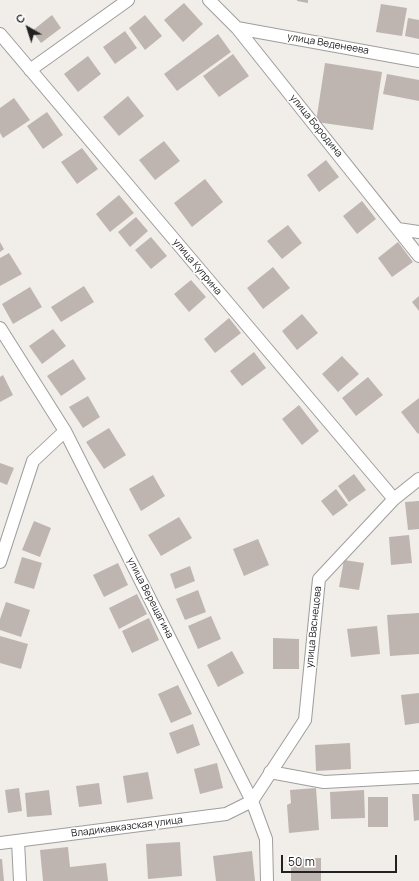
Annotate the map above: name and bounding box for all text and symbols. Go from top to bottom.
north arrow [8,8,48,48]
text: С [12,10,28,27]
street label: улица Веденеева [286,31,370,57]
street label: улица Бородина [287,92,345,160]
street label: улица Куприна [170,236,224,298]
street label: улица Верещагина [124,556,176,640]
street label: улица Васнецова [304,585,324,669]
street label: Владикавказская улица [70,814,184,840]
scale bar [283,847,399,873]
text: 50 m [288,853,315,870]

